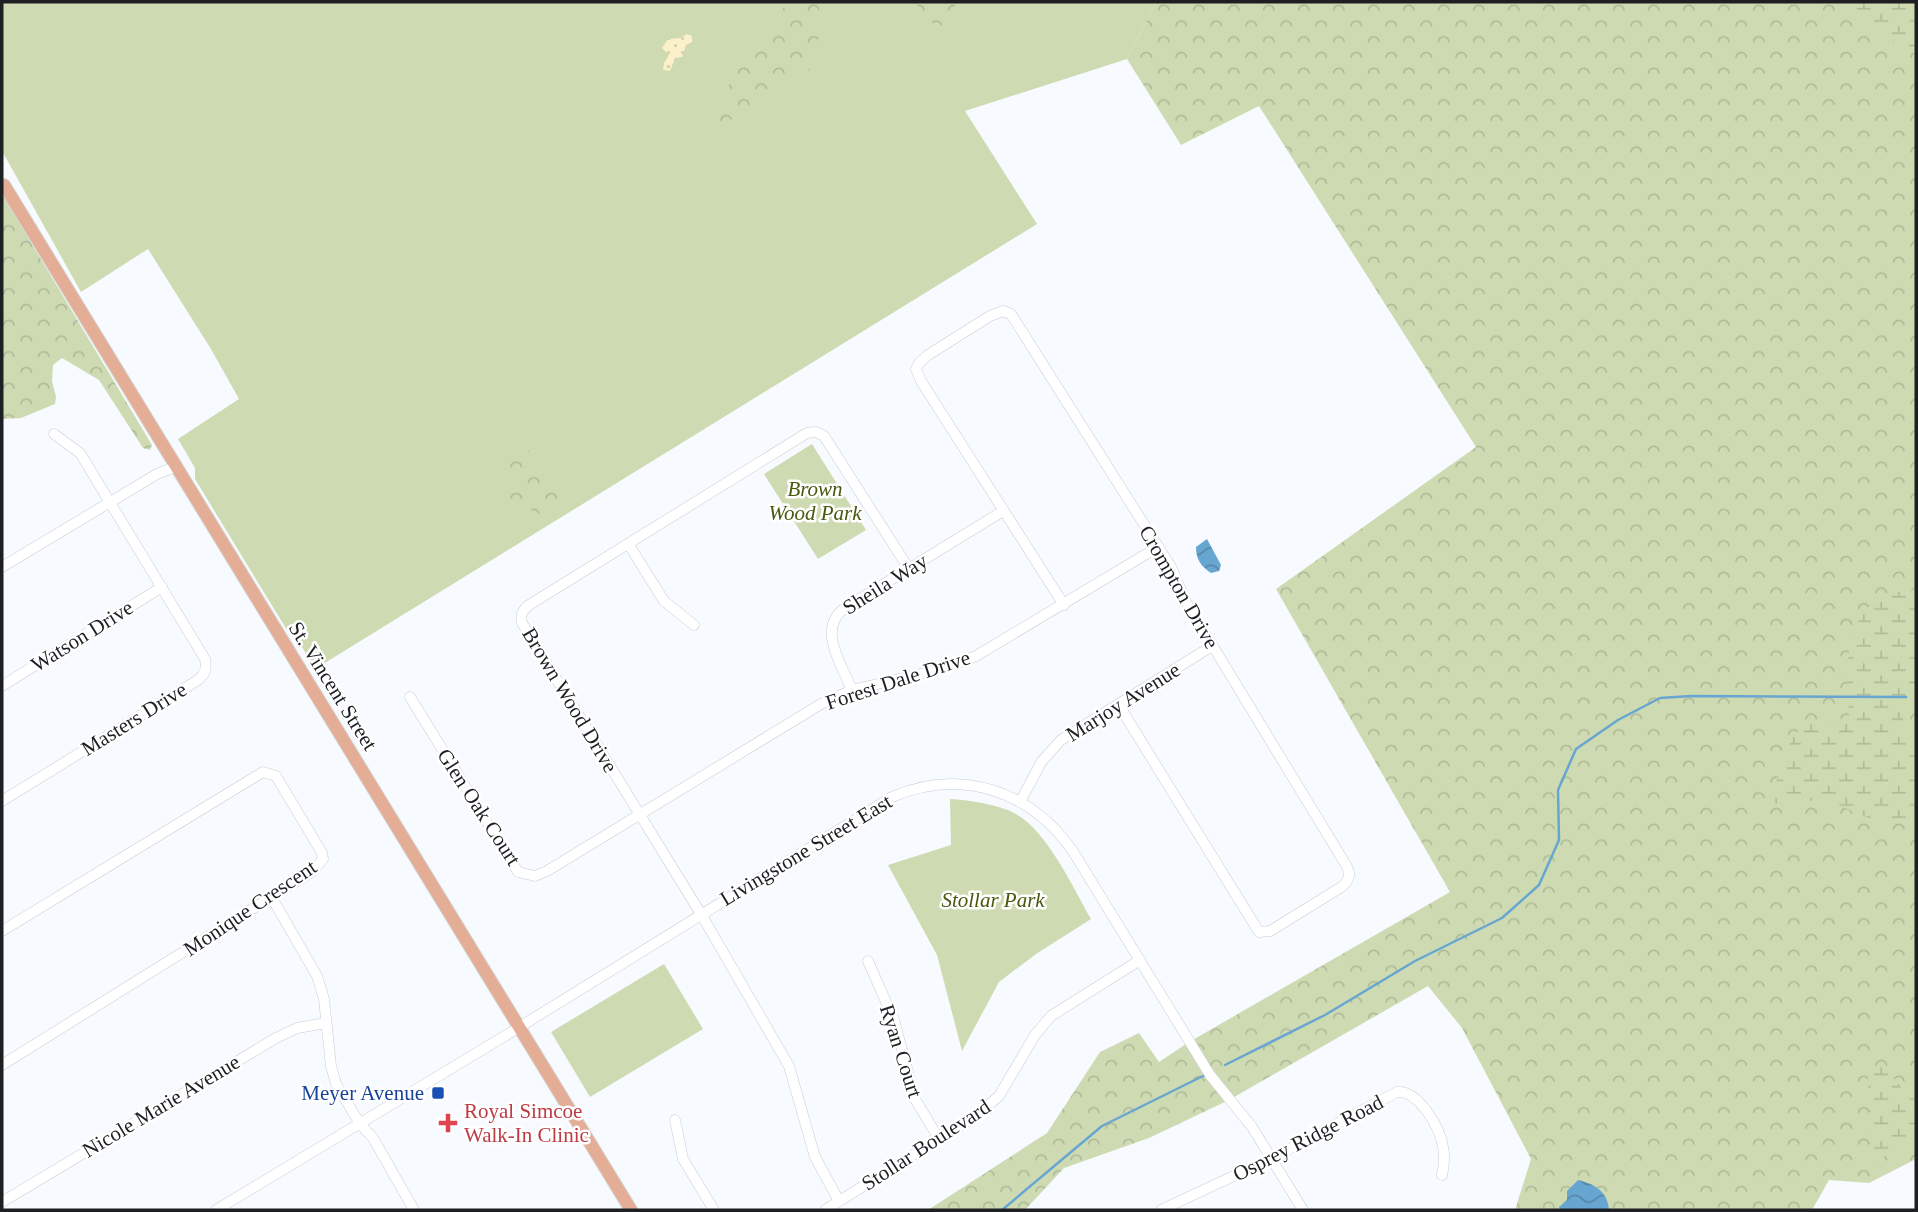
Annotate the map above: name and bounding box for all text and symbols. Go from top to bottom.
park label: Brown Wood Park [768,477,862,525]
street label: Crompton Drive [1134,521,1224,653]
street label: Sheila Way [838,548,932,619]
street label: Watson Drive [27,595,137,677]
street label: St. Vincent Street [284,617,382,755]
street label: Brown Wood Drive [517,623,623,777]
street label: Forest Dale Drive [823,645,973,715]
street label: Marjoy Avenue [1062,657,1184,747]
street label: Masters Drive [77,677,191,761]
street label: Glen Oak Court [432,744,526,870]
street label: Livingstone Street East [716,789,896,911]
street label: Monique Crescent [179,855,321,961]
park label: Stollar Park [941,888,1045,912]
street label: Ryan Court [875,1001,927,1101]
street label: Nicole Marie Avenue [78,1050,244,1162]
place label: Meyer Avenue [301,1081,424,1105]
marker: Meyer Avenue [430,1085,446,1101]
street label: Osprey Ridge Road [1229,1089,1388,1186]
street label: Stollar Boulevard [857,1094,995,1196]
place label: Royal Simcoe Walk-In Clinic [464,1099,589,1147]
marker: Royal Simcoe Walk-In Clinic [438,1113,458,1133]

